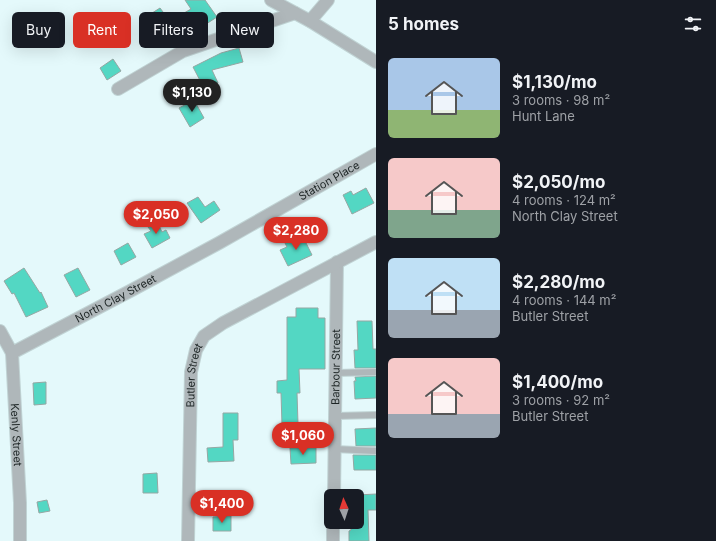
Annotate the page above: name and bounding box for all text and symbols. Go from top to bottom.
chip: Buy [12,12,65,48]
chip: Rent [73,12,131,48]
chip: Filters [139,12,208,48]
chip: New [216,12,274,48]
icon: filters [682,13,704,35]
text: 5 homes [388,14,459,34]
text: $1,130/mo [512,72,597,92]
icon: home [420,74,468,122]
pin: $1,130 [159,79,225,113]
text: $1,130 [172,84,212,100]
text: 3 rooms · 98 m² [512,92,610,108]
text: Hunt Lane [512,108,575,124]
street label: Station Place [296,158,362,203]
text: $2,050/mo [512,172,605,192]
icon: home [420,174,468,222]
text: 4 rooms · 124 m² [512,192,616,208]
pin: $2,050 [123,201,189,235]
text: $2,050 [133,206,179,222]
text: North Clay Street [512,208,618,224]
pin: $2,280 [263,217,329,251]
text: $2,280 [273,222,319,238]
street label: North Clay Street [73,271,159,326]
text: $2,280/mo [512,272,605,292]
icon: home [420,274,468,322]
text: 4 rooms · 144 m² [512,292,617,308]
text: Butler Street [512,308,588,324]
street label: Barbour Street [328,329,343,405]
street label: Butler Street [183,340,206,408]
text: $1,400/mo [512,372,603,392]
icon: home [420,374,468,422]
text: 3 rooms · 92 m² [512,392,610,408]
street label: Kenly Street [8,403,25,467]
text: Butler Street [512,408,588,424]
pin: $1,060 [270,422,336,456]
text: $1,060 [281,427,325,443]
north arrow [324,489,364,529]
map controls [324,489,364,529]
pin: $1,400 [189,490,255,524]
text: $1,400 [200,495,244,511]

